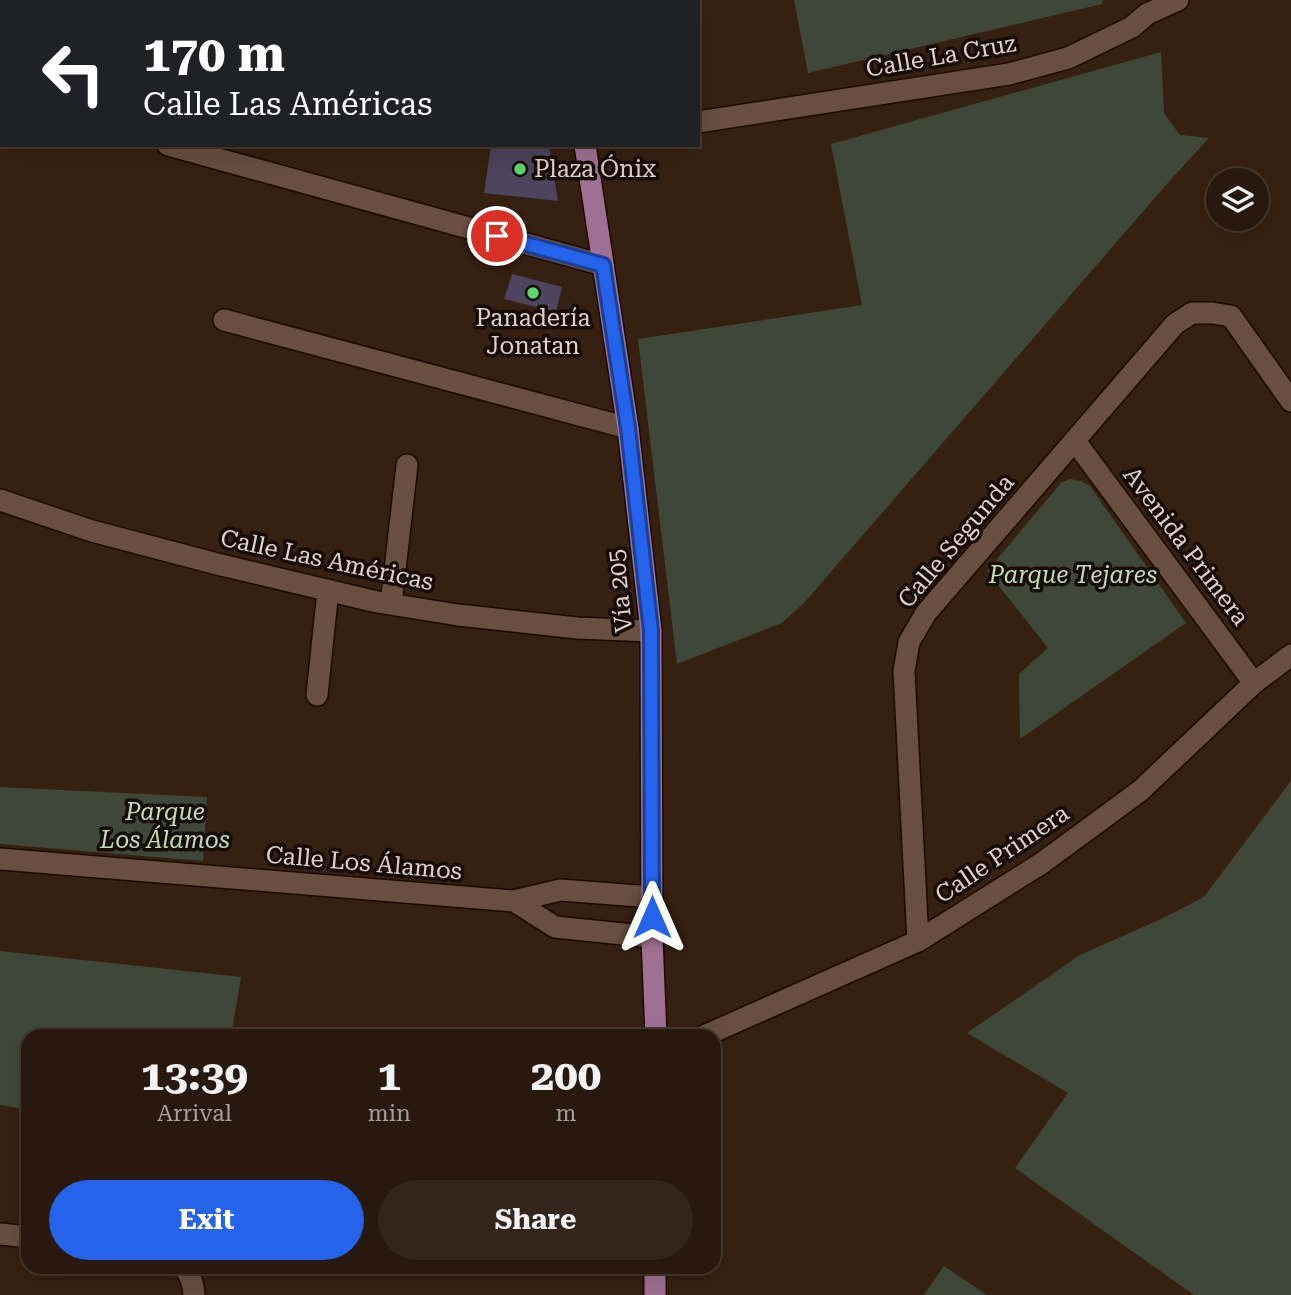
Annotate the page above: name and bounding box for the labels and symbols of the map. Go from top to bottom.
street label: Calle La Cruz [864,29,1018,83]
place label: Plaza Ónix [534,154,656,183]
marker: Plaza Ónix [512,161,528,177]
pin [467,206,527,266]
marker: Panadería Jonatan [525,285,541,301]
place label: Panadería Jonatan [475,304,591,360]
street label: Avenida Primera [1117,461,1255,631]
street label: Calle Segunda [892,469,1020,613]
street label: Calle Las Américas [218,524,436,596]
street label: Vía 205 [602,548,638,634]
park label: Parque Tejares [988,561,1157,589]
park label: Parque Los Álamos [99,798,230,854]
street label: Calle Primera [930,799,1074,909]
street label: Calle Los Álamos [265,839,463,886]
position arrow [615,880,689,954]

